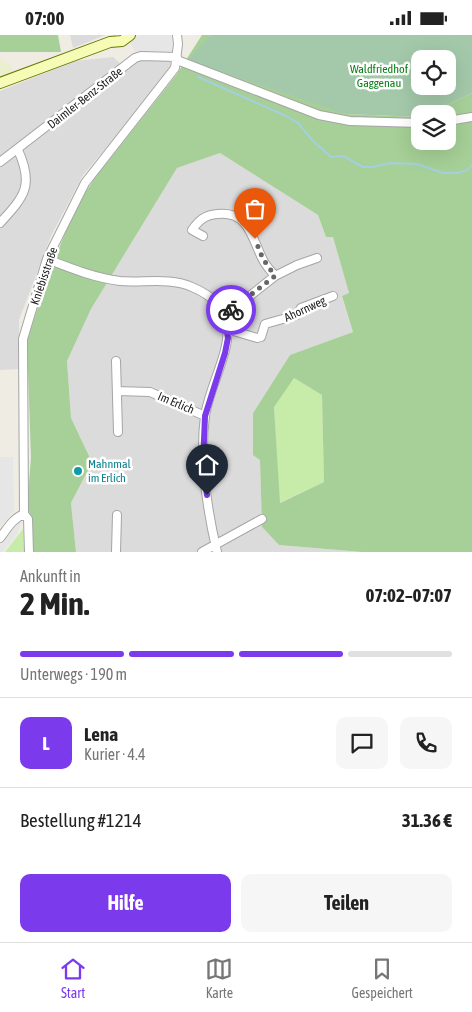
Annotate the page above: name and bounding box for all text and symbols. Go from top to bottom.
text: 07:00 [25,7,64,29]
map controls [411,50,456,150]
button: locate [411,50,456,95]
park label: Waldfriedhof Gaggenau [350,62,409,90]
street label: Daimler-Benz-Straße [45,64,125,132]
button: layers [411,105,456,150]
pin [234,188,276,239]
icon: bag [241,195,269,223]
street label: Kniebisstraße [28,245,60,307]
courier [206,285,256,335]
street label: Ahornweg [282,293,329,325]
icon: bike [217,296,245,324]
street label: Im Erlich [156,389,196,417]
pin [186,444,228,495]
icon: home [193,451,221,479]
place label: Mahnmal im Erlich [88,457,131,485]
marker: Mahnmal im Erlich [72,465,84,477]
text: Ankunft in [20,567,81,585]
text: 07:02–07:07 [365,584,452,606]
text: 2 Min. [20,585,89,622]
text: Unterwegs · 190 m [20,665,127,683]
button: chat [336,717,388,769]
button: phone [400,717,452,769]
text: Lena [84,723,118,745]
text: L [42,732,50,754]
text: Kurier · 4.4 [84,745,146,763]
text: Bestellung #1214 [20,809,142,831]
text: 31.36 € [402,809,452,831]
button: Hilfe [20,874,231,932]
button: Teilen [241,874,452,932]
tab: Start [59,955,87,1001]
tab: Karte [205,955,233,1001]
tab: Gespeichert [352,955,413,1001]

